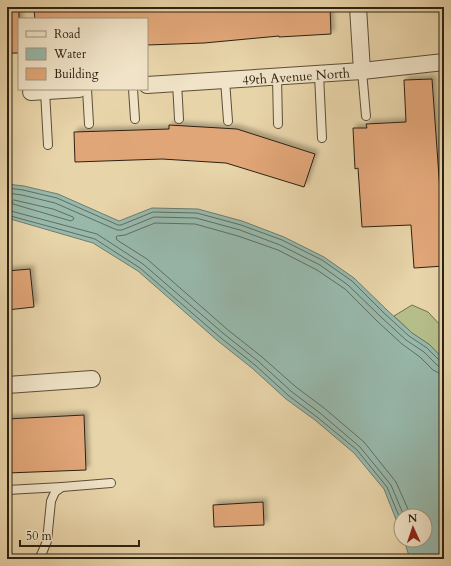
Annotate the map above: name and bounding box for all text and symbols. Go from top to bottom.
legend [18,18,148,90]
text: Road [54,26,81,42]
text: Water [53,46,87,62]
street label: 49th Avenue North [242,64,350,90]
text: Building [54,66,99,82]
north arrow [393,508,433,548]
text: N [407,511,418,526]
scale bar [20,522,139,548]
text: 50 m [26,528,53,544]

